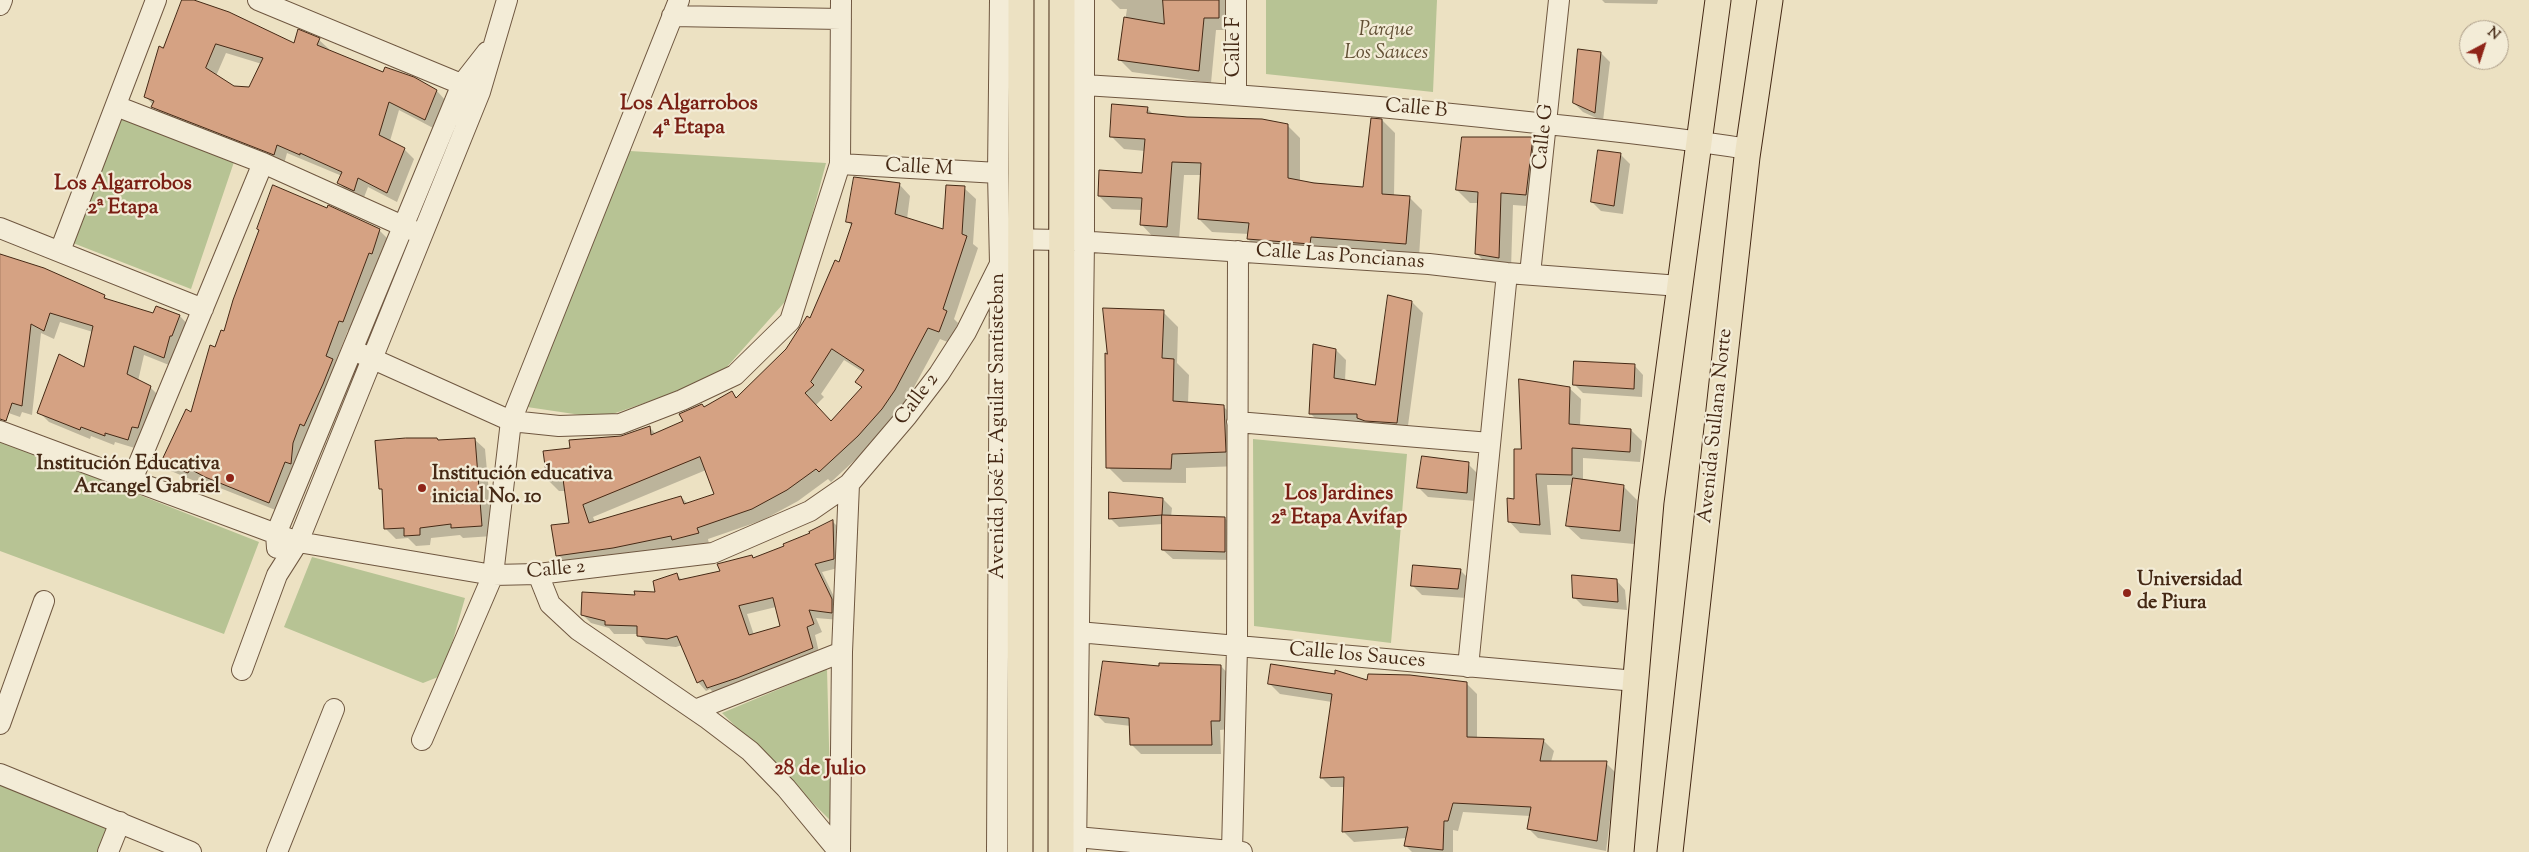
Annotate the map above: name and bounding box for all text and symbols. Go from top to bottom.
street label: Calle F [1224,17,1248,77]
park label: Parque Los Sauces [1344,20,1428,67]
north arrow [2459,20,2509,70]
text: N [2482,23,2504,46]
district label: Los Algarrobos 4ª Etapa [620,92,758,142]
street label: Calle B [1384,95,1448,125]
street label: Calle G [1530,103,1560,171]
street label: Calle M [884,155,954,183]
district label: Los Algarrobos 2ª Etapa [54,172,192,222]
street label: Calle Las Poncianas [1255,240,1425,276]
street label: Avenida José E. Aguilar Santisteban [988,273,1012,579]
street label: Avenida Sullana Norte [1695,327,1739,525]
street label: Calle 2 [891,369,945,431]
place label: Institución Educativa Arcangel Gabriel [36,454,220,501]
place label: Institución educativa inicial No. 10 [432,464,613,511]
marker: Institución Educativa Arcangel Gabriel [224,472,236,484]
marker: Institución educativa inicial No. 10 [416,482,428,494]
district label: Los Jardines 2ª Etapa Avifap [1271,482,1407,532]
street label: Calle 2 [526,556,586,586]
place label: Universidad de Piura [2137,570,2242,617]
marker: Universidad de Piura [2121,587,2133,599]
street label: Calle los Sauces [1288,639,1426,675]
district label: 28 de Julio [774,757,866,783]

